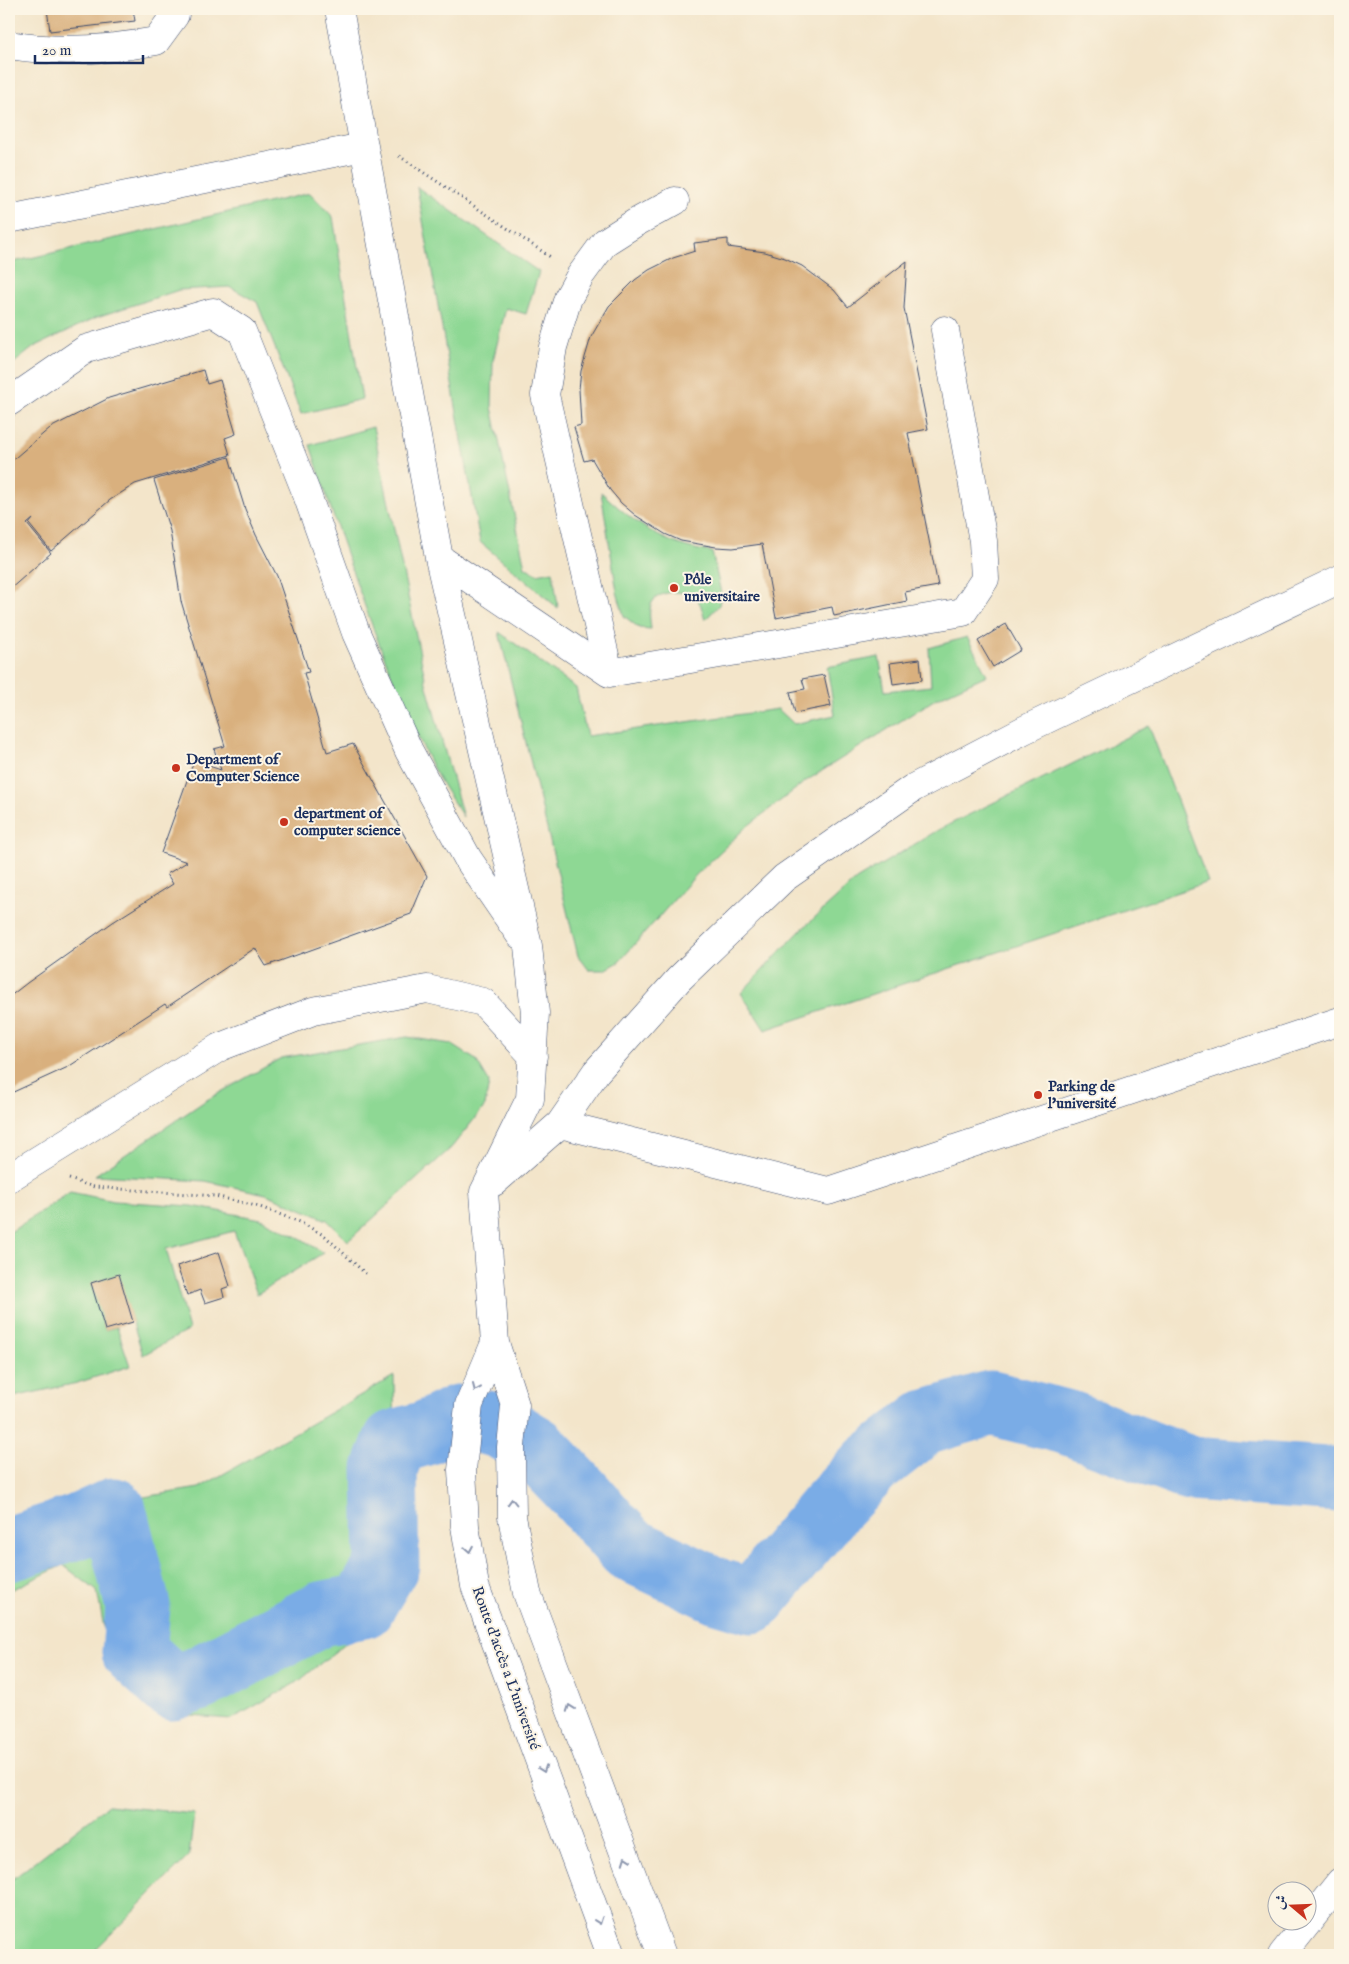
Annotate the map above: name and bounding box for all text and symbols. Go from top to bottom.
scale bar [35,32,142,64]
text: 20 m [42,41,72,60]
place label: Pôle universitaire [684,570,760,606]
marker: Pôle universitaire [668,582,680,594]
place label: Department of Computer Science [186,750,299,786]
marker: Department of Computer Science [170,762,182,774]
place label: department of computer science [294,804,401,840]
marker: department of computer science [278,816,290,828]
place label: Parking de l'université [1047,1077,1116,1113]
marker: Parking de l'université [1032,1089,1044,1101]
one-way arrow [471,1383,482,1392]
one-way arrow [506,1498,517,1506]
one-way arrow [464,1544,474,1553]
street label: Route d'accès a L'université [468,1584,544,1752]
one-way arrow [565,1704,576,1713]
one-way arrow [537,1764,547,1772]
one-way arrow [622,1857,632,1865]
north arrow [1266,1882,1316,1932]
text: ش [1270,1892,1291,1912]
one-way arrow [593,1916,603,1925]

